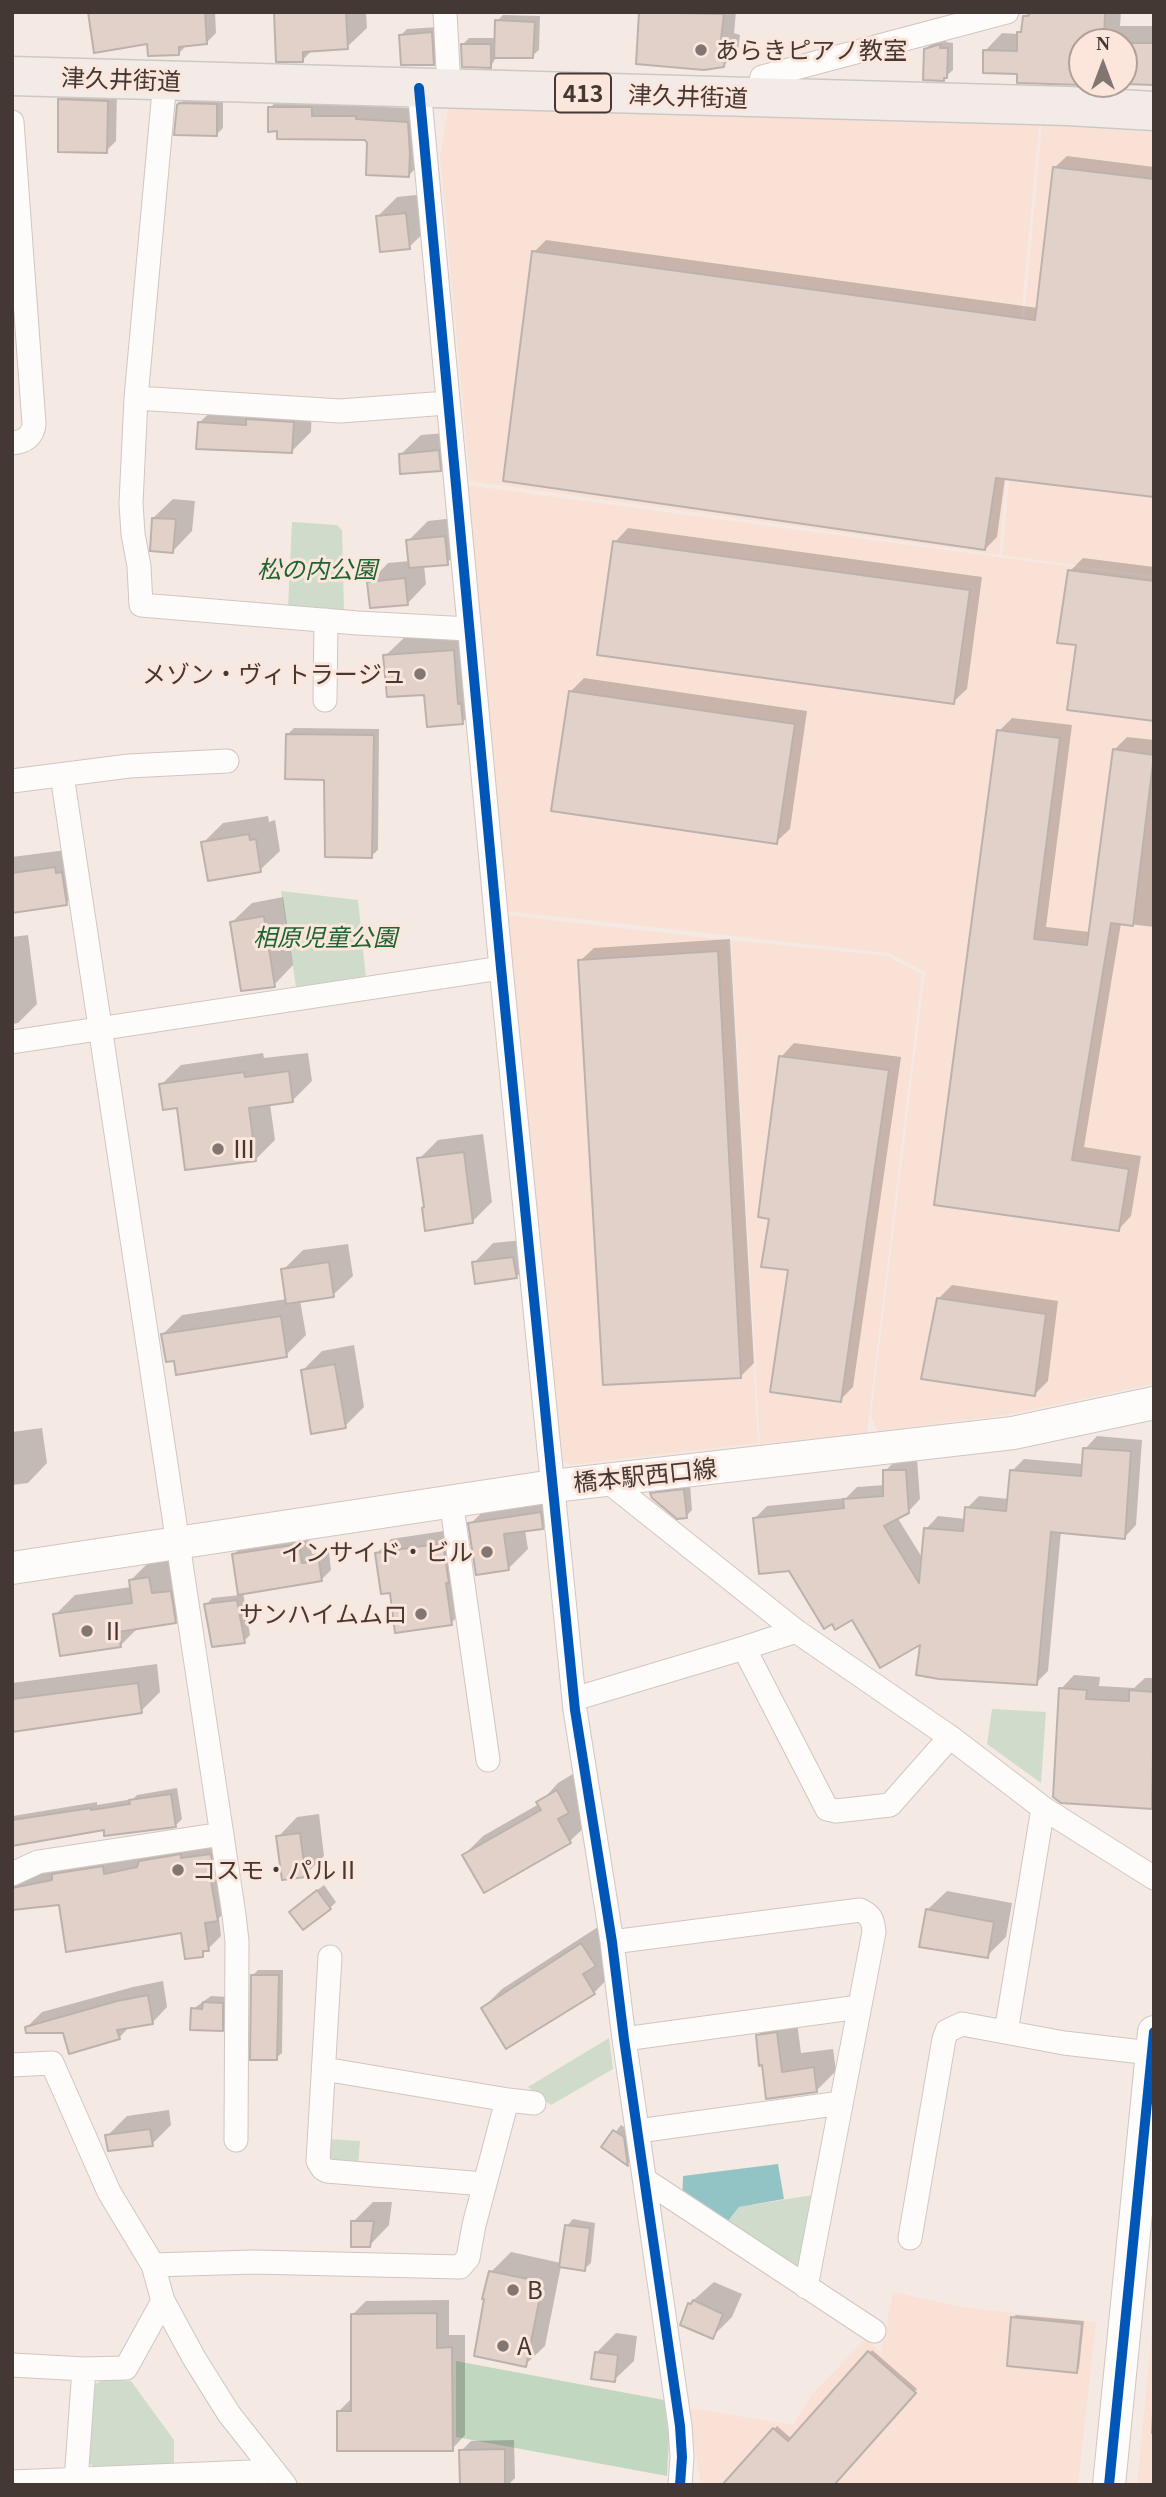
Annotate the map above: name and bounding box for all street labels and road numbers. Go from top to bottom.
street label: 津久井街道 [61,63,181,95]
road number: 413 [555,74,611,113]
street label: 津久井街道 [628,80,748,112]
street label: 橋本駅西口線 [572,1453,718,1497]

